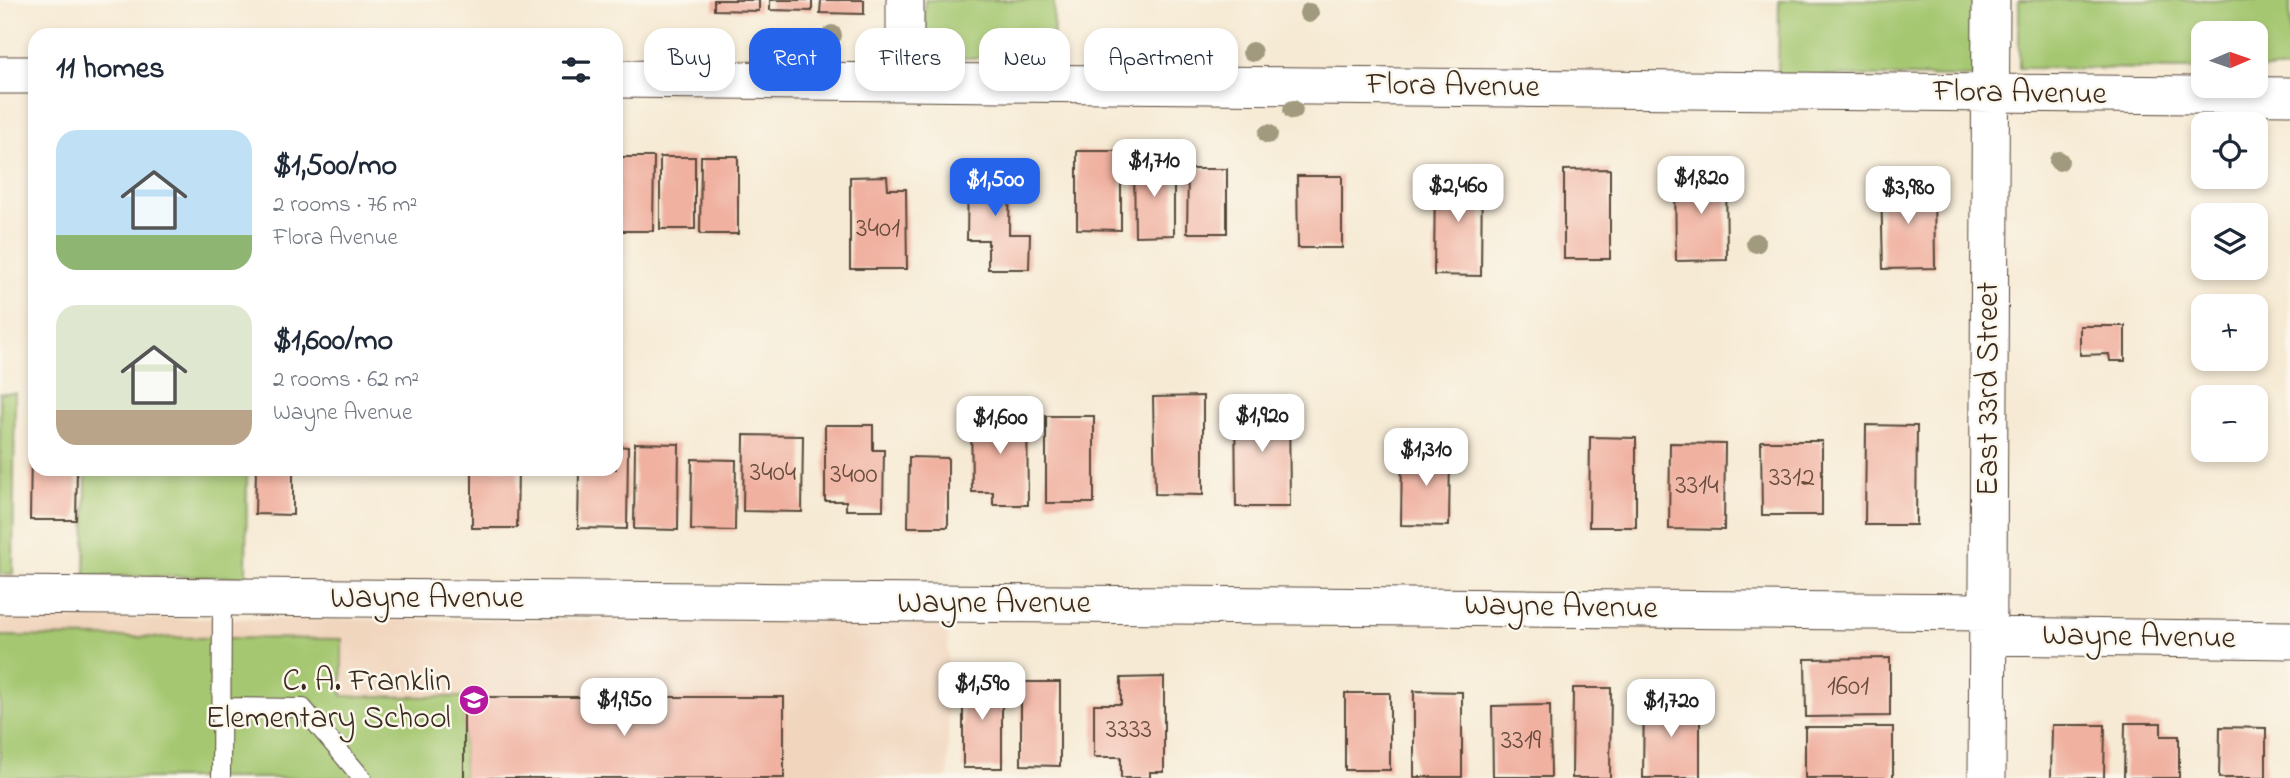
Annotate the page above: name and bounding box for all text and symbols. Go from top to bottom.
north arrow [2191,21,2268,98]
map controls [2191,21,2268,462]
chip: Buy [644,28,735,91]
chip: Rent [749,28,841,91]
chip: Filters [855,28,965,91]
chip: New [979,28,1070,91]
chip: Apartment [1084,28,1238,91]
text: 11 homes [56,48,164,92]
icon: filters [557,51,595,89]
street label: Flora Avenue [1365,62,1541,112]
street label: Flora Avenue [1932,69,2108,119]
button: locate [2191,112,2268,189]
pin: $1,710 [1097,140,1211,199]
text: $1,500/mo [273,145,397,189]
text: $1,710 [1128,145,1180,178]
pin: $1,820 [1644,156,1758,216]
icon: home [112,158,196,242]
pin: $1,500 [938,158,1052,218]
text: $1,820 [1673,162,1729,195]
text: $1,500 [966,164,1024,197]
pin: $2,460 [1401,164,1515,224]
pin: $3,980 [1851,166,1965,226]
text: $2,460 [1429,170,1487,203]
text: $3,980 [1882,172,1934,205]
text: 2 rooms · 76 m² [273,189,417,222]
button: layers [2191,203,2268,280]
house number: 3401 [856,209,900,250]
text: Flora Avenue [273,222,398,255]
street label: East 33rd Street [1966,281,2013,496]
button: + [2191,294,2268,371]
text: $1,600/mo [273,320,393,364]
icon: home [112,333,196,417]
text: 2 rooms · 62 m² [273,364,419,397]
button: − [2191,385,2268,462]
pin: $1,920 [1205,394,1319,454]
pin: $1,600 [943,396,1057,456]
text: Wayne Avenue [273,397,412,430]
text: $1,920 [1235,400,1289,433]
text: $1,600 [972,402,1028,435]
pin: $1,310 [1369,428,1483,488]
text: $1,310 [1400,434,1452,467]
house number: 3404 [750,453,797,494]
house number: 3400 [830,455,878,496]
house number: 3312 [1769,458,1815,499]
house number: 3314 [1675,466,1719,507]
street label: Wayne Avenue [330,576,524,623]
street label: Wayne Avenue [897,581,1091,628]
street label: Wayne Avenue [1464,583,1659,633]
street label: Wayne Avenue [2042,613,2237,663]
place label: C. A. Franklin Elementary School [206,659,451,743]
pin: $1,590 [925,662,1039,722]
house number: 1601 [1827,667,1869,708]
text: $1,590 [954,668,1010,701]
pin: $1,950 [567,678,681,738]
pin: $1,720 [1614,680,1728,739]
school or university icon: C. A. Franklin Elementary School [457,683,491,717]
text: $1,950 [596,684,652,717]
text: $1,720 [1643,685,1699,718]
house number: 3333 [1106,710,1152,751]
house number: 3319 [1501,721,1542,762]

